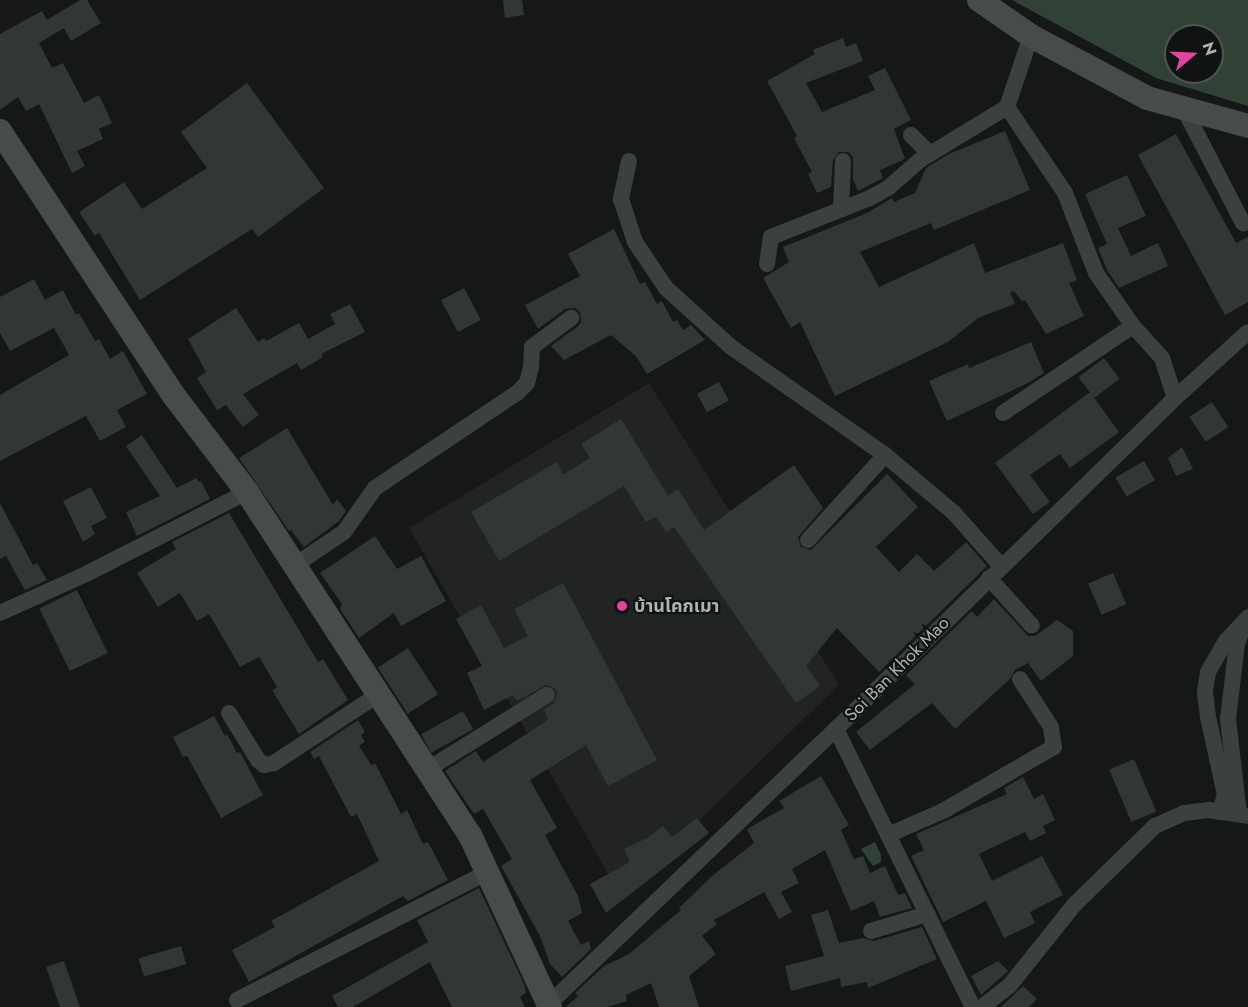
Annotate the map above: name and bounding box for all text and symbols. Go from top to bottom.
north arrow [1164,24,1224,84]
text: N [1197,39,1223,58]
place label: บ้านโคกเมา [634,595,719,617]
marker: บ้านโคกเมา [615,599,629,613]
street label: Soi Ban Khok Mao [840,612,954,726]

